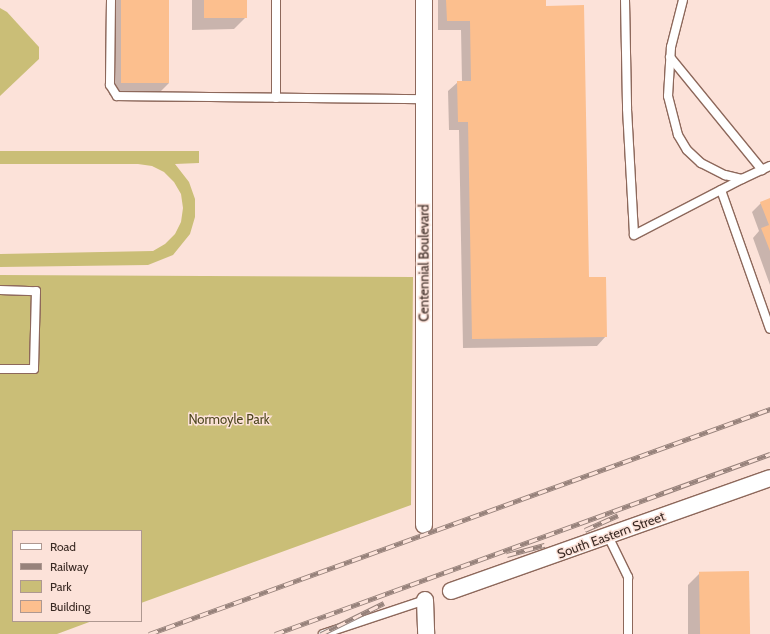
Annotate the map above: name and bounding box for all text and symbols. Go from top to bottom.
street label: Centennial Boulevard [416,204,432,322]
park label: Normoyle Park [188,411,270,427]
street label: South Eastern Street [555,508,667,562]
legend [12,530,142,622]
text: Road [50,539,76,554]
text: Railway [50,559,88,574]
text: Park [50,579,72,594]
text: Building [50,599,91,614]

